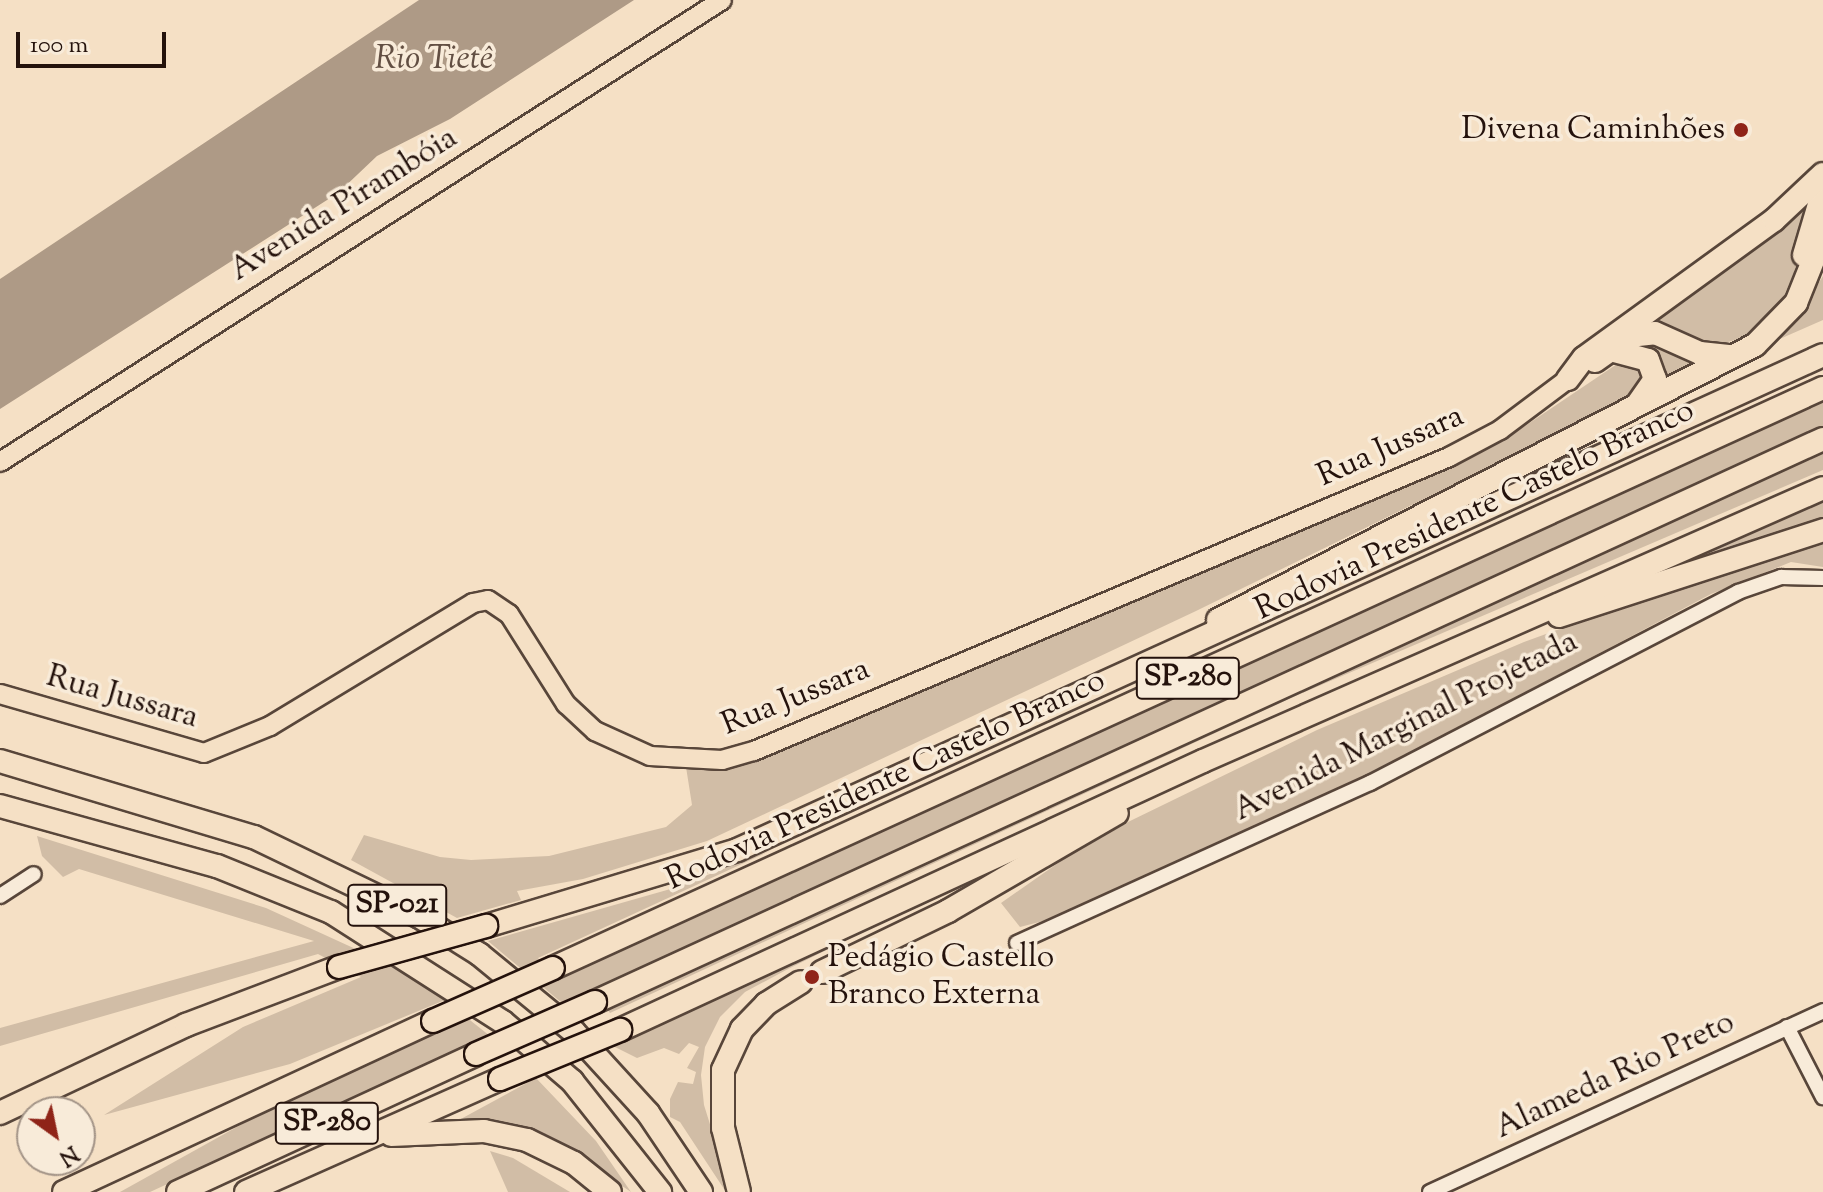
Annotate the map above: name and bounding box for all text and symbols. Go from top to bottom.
scale bar [20,16,170,66]
text: 100 m [30,29,88,63]
water label: Rio Tietê [375,40,493,80]
place label: Divena Caminhões [1462,111,1725,149]
street label: Avenida Pirambóia [223,120,465,290]
marker: Divena Caminhões [1732,121,1750,139]
street label: Rodovia Presidente Castelo Branco [1249,392,1701,630]
street label: Rua Jussara [1312,398,1470,496]
street label: Avenida Marginal Projetada [1228,623,1584,831]
street label: Rua Jussara [717,651,875,745]
road number: SP-280 [1134,652,1242,704]
street label: Rua Jussara [42,658,202,738]
street label: Rodovia Presidente Castelo Branco [660,662,1112,900]
road number: SP-021 [347,879,447,931]
place label: Pedágio Castello Branco Externa [828,940,1054,1015]
marker: Pedágio Castello Branco Externa [803,968,821,986]
street label: Alameda Rio Preto [1489,1004,1741,1148]
north arrow [16,1096,96,1176]
road number: SP-280 [273,1097,381,1149]
text: N [52,1136,84,1173]

